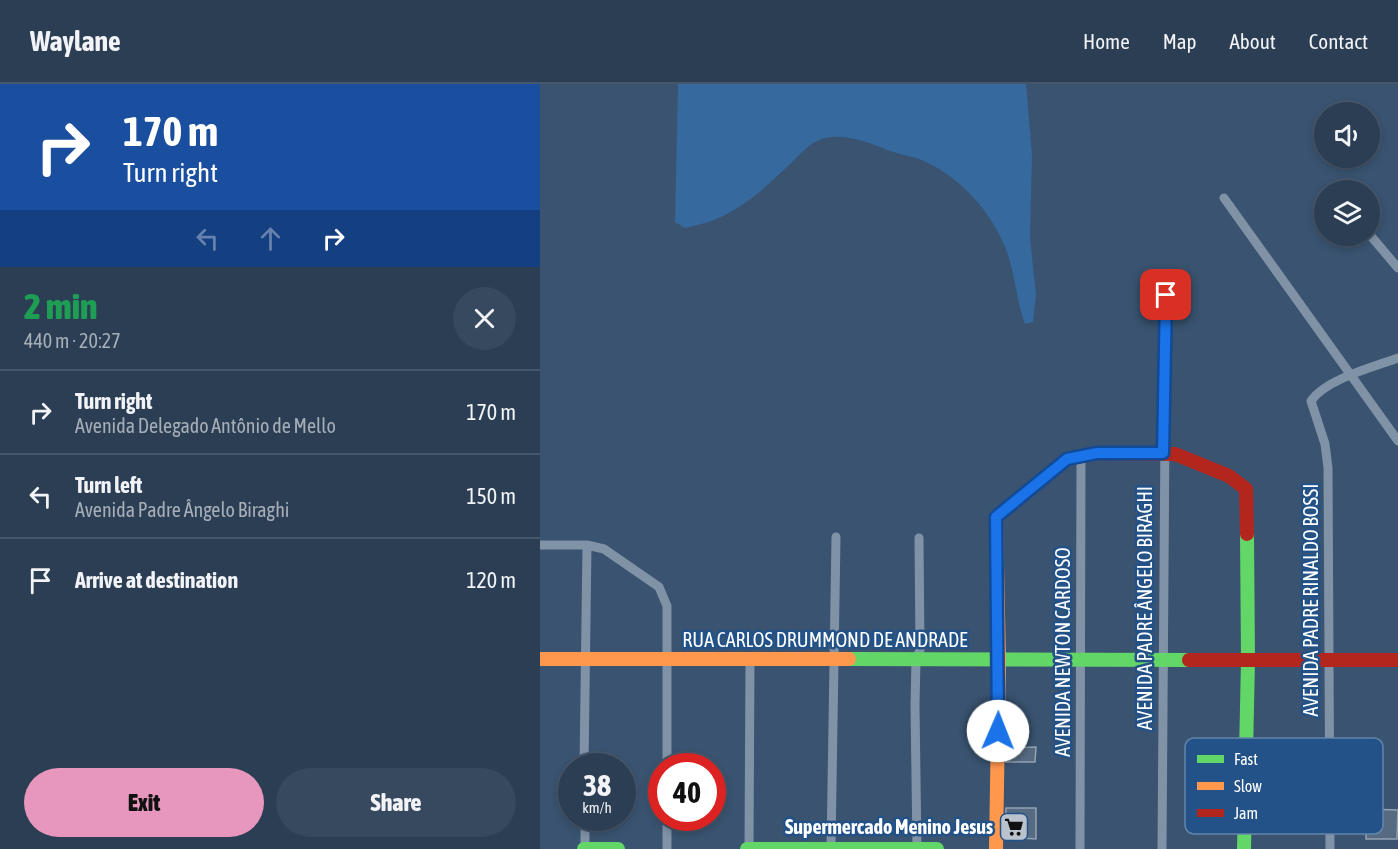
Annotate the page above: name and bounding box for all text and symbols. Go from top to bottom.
text: Waylane [30,25,121,57]
text: Home [1083,29,1130,53]
text: Map [1163,29,1197,53]
text: About [1230,29,1276,53]
text: Contact [1309,29,1368,53]
map controls [1314,102,1380,246]
button: sound [1314,102,1380,168]
text: 170 m [123,107,218,155]
icon: right [24,108,102,186]
text: Turn right [123,157,218,188]
button: layers [1314,180,1380,246]
icon: left [191,222,224,255]
icon: ahead [254,222,287,255]
icon: right [317,222,350,255]
pin [1140,269,1191,320]
icon: arrive [1149,278,1182,311]
text: 2 min [24,285,98,327]
button: close [453,287,516,350]
text: 440 m · 20:27 [24,329,121,352]
text: Turn right [75,388,152,414]
icon: right [24,396,57,429]
text: 170 m [466,399,516,425]
text: Avenida Delegado Antônio de Mello [75,414,336,437]
text: Turn left [75,472,142,498]
icon: left [24,480,57,513]
text: 150 m [466,483,516,509]
street label: AVENIDA PADRE RINALDO BOSSI [1299,484,1322,716]
street label: AVENIDA PADRE ÂNGELO BIRAGHI [1133,486,1156,730]
text: Avenida Padre Ângelo Biraghi [75,498,289,521]
street label: AVENIDA NEWTON CARDOSO [1051,547,1074,757]
icon: arrive [24,564,57,597]
text: Arrive at destination [75,567,238,593]
text: 120 m [466,567,516,593]
street label: RUA CARLOS DRUMMOND DE ANDRADE [682,628,968,651]
position arrow [966,699,1030,763]
legend [1185,738,1383,834]
text: Fast [1234,750,1258,768]
speed limit sign: 40 [648,753,726,831]
button: Exit [24,768,264,837]
button: Share [276,768,516,837]
text: 38 [583,768,611,802]
text: Slow [1234,777,1262,795]
text: km/h [582,799,612,816]
text: Jam [1234,804,1258,822]
supermarket icon: Supermercado Menino Jesus [998,811,1030,843]
place label: Supermercado Menino Jesus [785,815,993,838]

